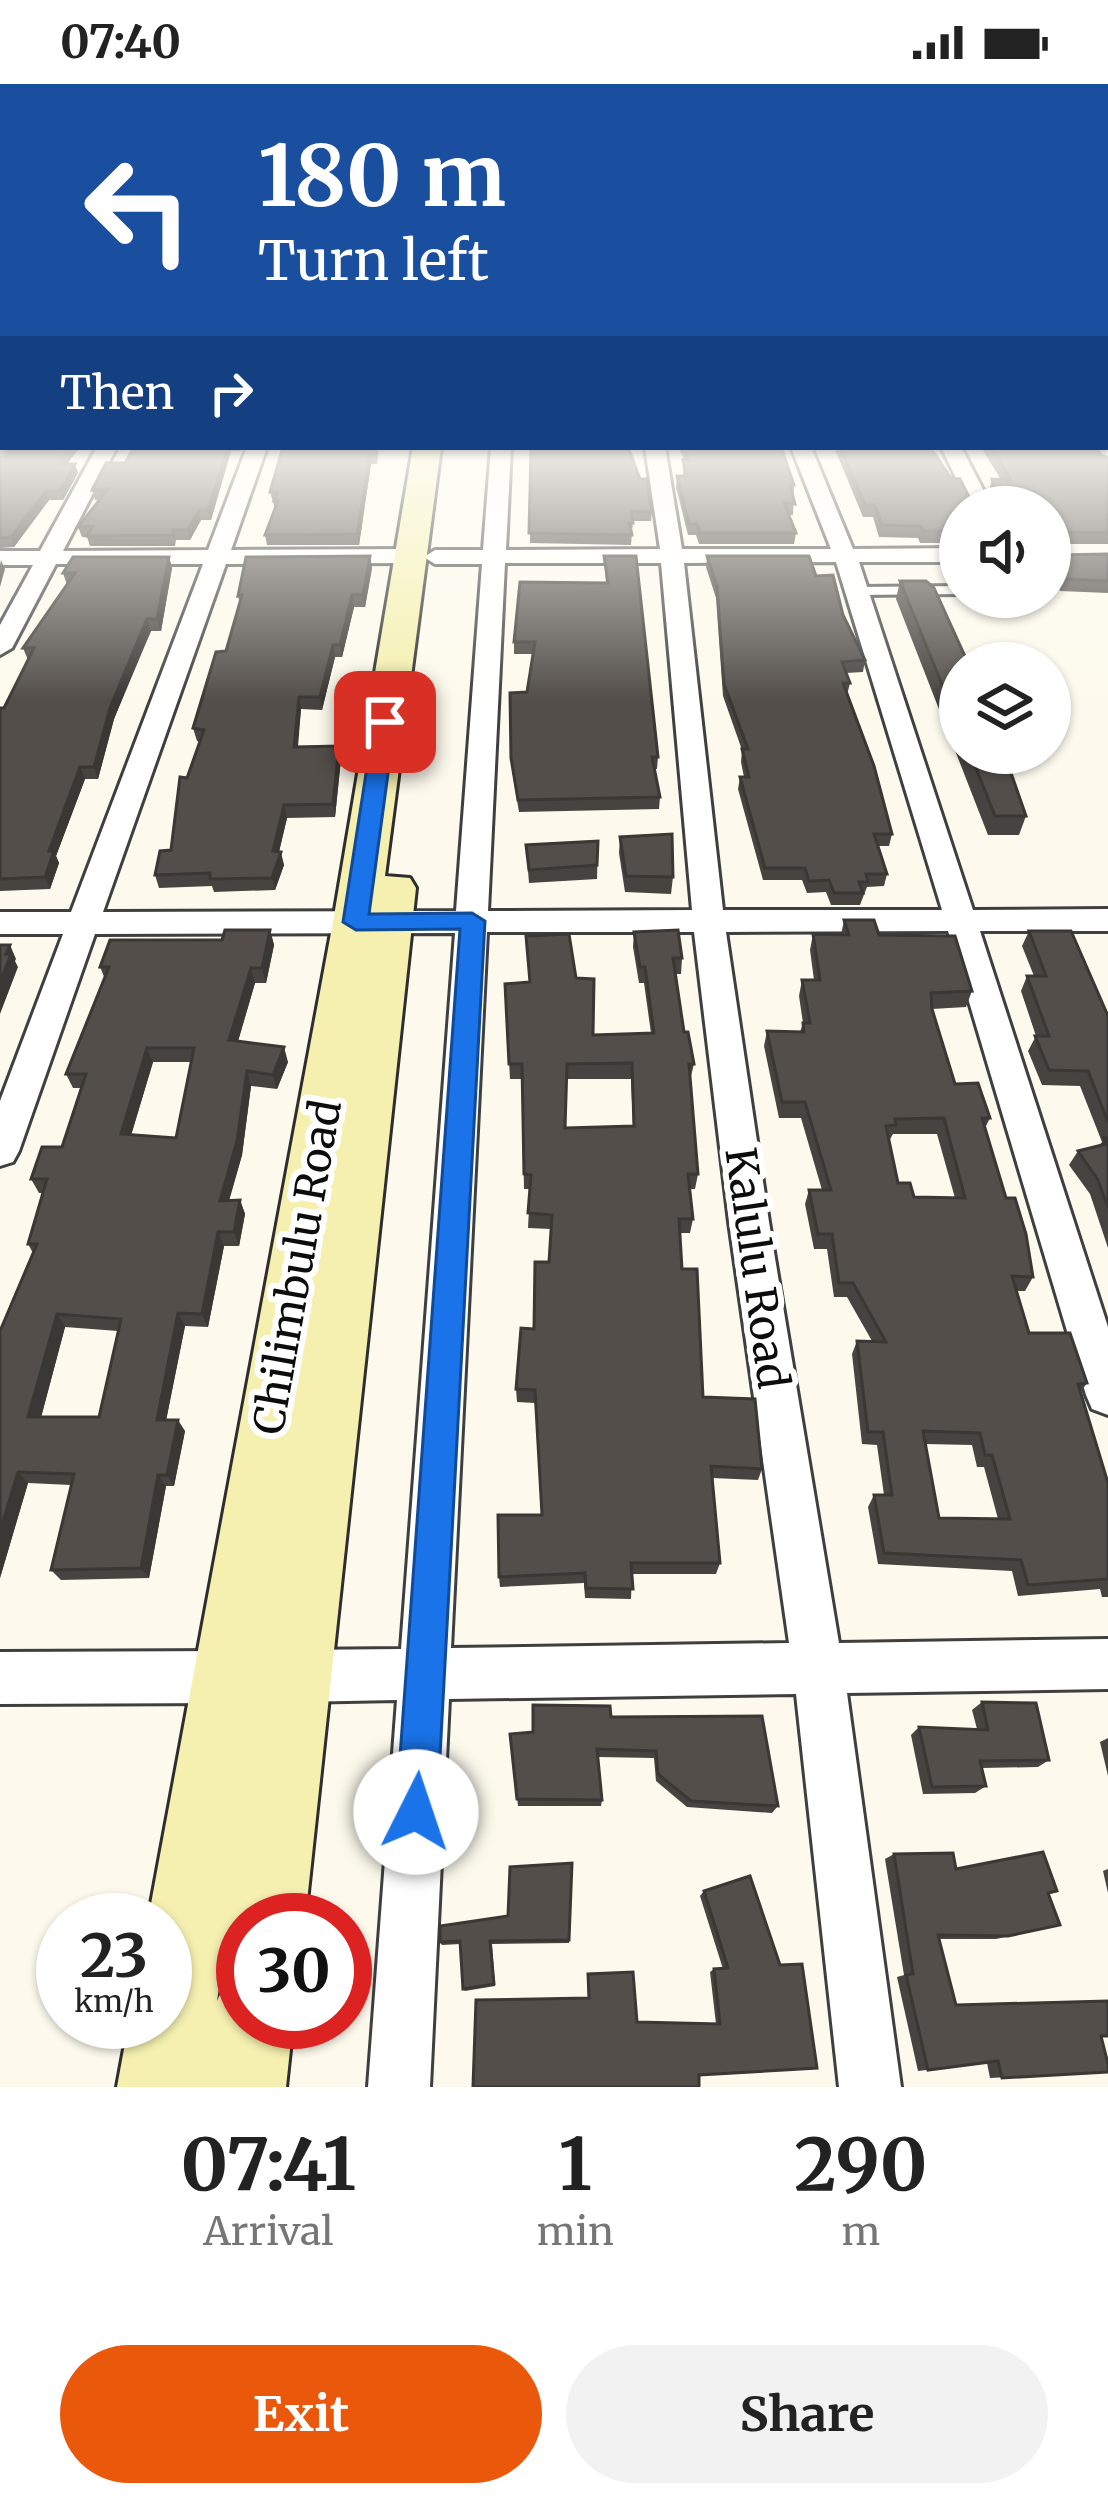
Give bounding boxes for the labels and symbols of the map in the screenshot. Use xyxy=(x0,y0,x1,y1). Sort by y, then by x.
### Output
pin xyxy=(334,671,436,773)
street label: Chilimbulu Road xyxy=(242,1096,352,1438)
street label: Kalulu Road xyxy=(714,1144,800,1392)
position arrow xyxy=(353,1749,479,1875)
speed limit sign: 30 xyxy=(216,1893,372,2049)

